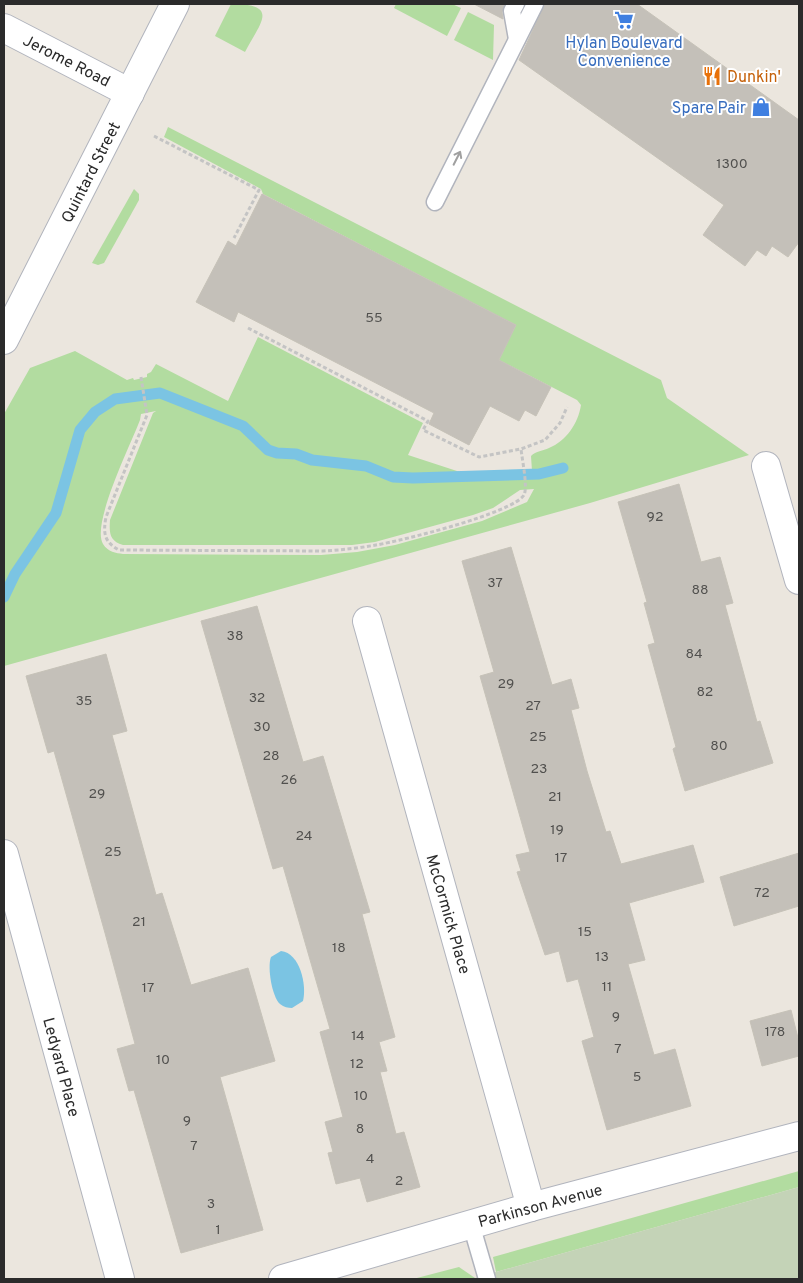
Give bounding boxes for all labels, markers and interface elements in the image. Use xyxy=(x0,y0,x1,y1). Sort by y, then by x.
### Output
supermarket icon: Hylan Boulevard Convenience xyxy=(613,9,635,31)
street label: Jerome Road xyxy=(19,31,113,92)
place label: Hylan Boulevard Convenience xyxy=(565,34,683,72)
restaurant icon: Dunkin' xyxy=(701,65,723,87)
place label: Dunkin' xyxy=(727,68,781,88)
shop icon: Spare Pair xyxy=(750,96,772,118)
place label: Spare Pair xyxy=(672,99,746,119)
street label: Quintard Street xyxy=(58,119,126,227)
one-way arrow xyxy=(453,151,462,166)
house number: 1300 xyxy=(716,156,748,173)
house number: 55 xyxy=(365,310,383,327)
house number: 92 xyxy=(647,509,663,526)
house number: 37 xyxy=(487,575,503,592)
house number: 88 xyxy=(691,582,709,599)
house number: 38 xyxy=(227,628,243,645)
house number: 84 xyxy=(685,646,703,663)
house number: 29 xyxy=(498,676,514,693)
house number: 82 xyxy=(697,684,713,701)
house number: 32 xyxy=(249,690,265,707)
house number: 35 xyxy=(75,693,93,710)
house number: 27 xyxy=(525,698,541,715)
house number: 30 xyxy=(253,719,271,736)
house number: 25 xyxy=(529,729,547,746)
house number: 80 xyxy=(710,738,728,755)
house number: 28 xyxy=(262,748,280,765)
house number: 23 xyxy=(531,761,548,778)
house number: 26 xyxy=(281,772,297,789)
house number: 29 xyxy=(89,786,105,803)
house number: 21 xyxy=(548,789,562,806)
house number: 19 xyxy=(550,822,564,839)
house number: 24 xyxy=(295,828,313,845)
house number: 25 xyxy=(104,844,122,861)
house number: 17 xyxy=(555,850,567,867)
street label: McCormick Place xyxy=(420,852,474,977)
house number: 72 xyxy=(754,885,770,902)
house number: 21 xyxy=(132,914,146,931)
house number: 15 xyxy=(578,924,592,941)
house number: 18 xyxy=(332,940,346,957)
house number: 13 xyxy=(595,949,609,966)
house number: 11 xyxy=(602,979,612,996)
house number: 17 xyxy=(142,980,154,997)
house number: 9 xyxy=(612,1009,620,1026)
street label: Ledyard Place xyxy=(37,1016,83,1119)
house number: 178 xyxy=(765,1024,785,1041)
house number: 14 xyxy=(351,1028,365,1045)
house number: 7 xyxy=(614,1041,622,1058)
house number: 10 xyxy=(156,1052,170,1069)
house number: 12 xyxy=(350,1056,364,1073)
house number: 5 xyxy=(633,1069,641,1086)
house number: 10 xyxy=(354,1088,368,1105)
house number: 9 xyxy=(183,1113,191,1130)
house number: 8 xyxy=(356,1121,364,1138)
house number: 7 xyxy=(190,1138,198,1155)
house number: 4 xyxy=(366,1151,374,1168)
house number: 2 xyxy=(395,1173,403,1190)
street label: Parkinson Avenue xyxy=(476,1181,605,1233)
house number: 3 xyxy=(207,1196,215,1213)
house number: 1 xyxy=(215,1222,221,1239)

